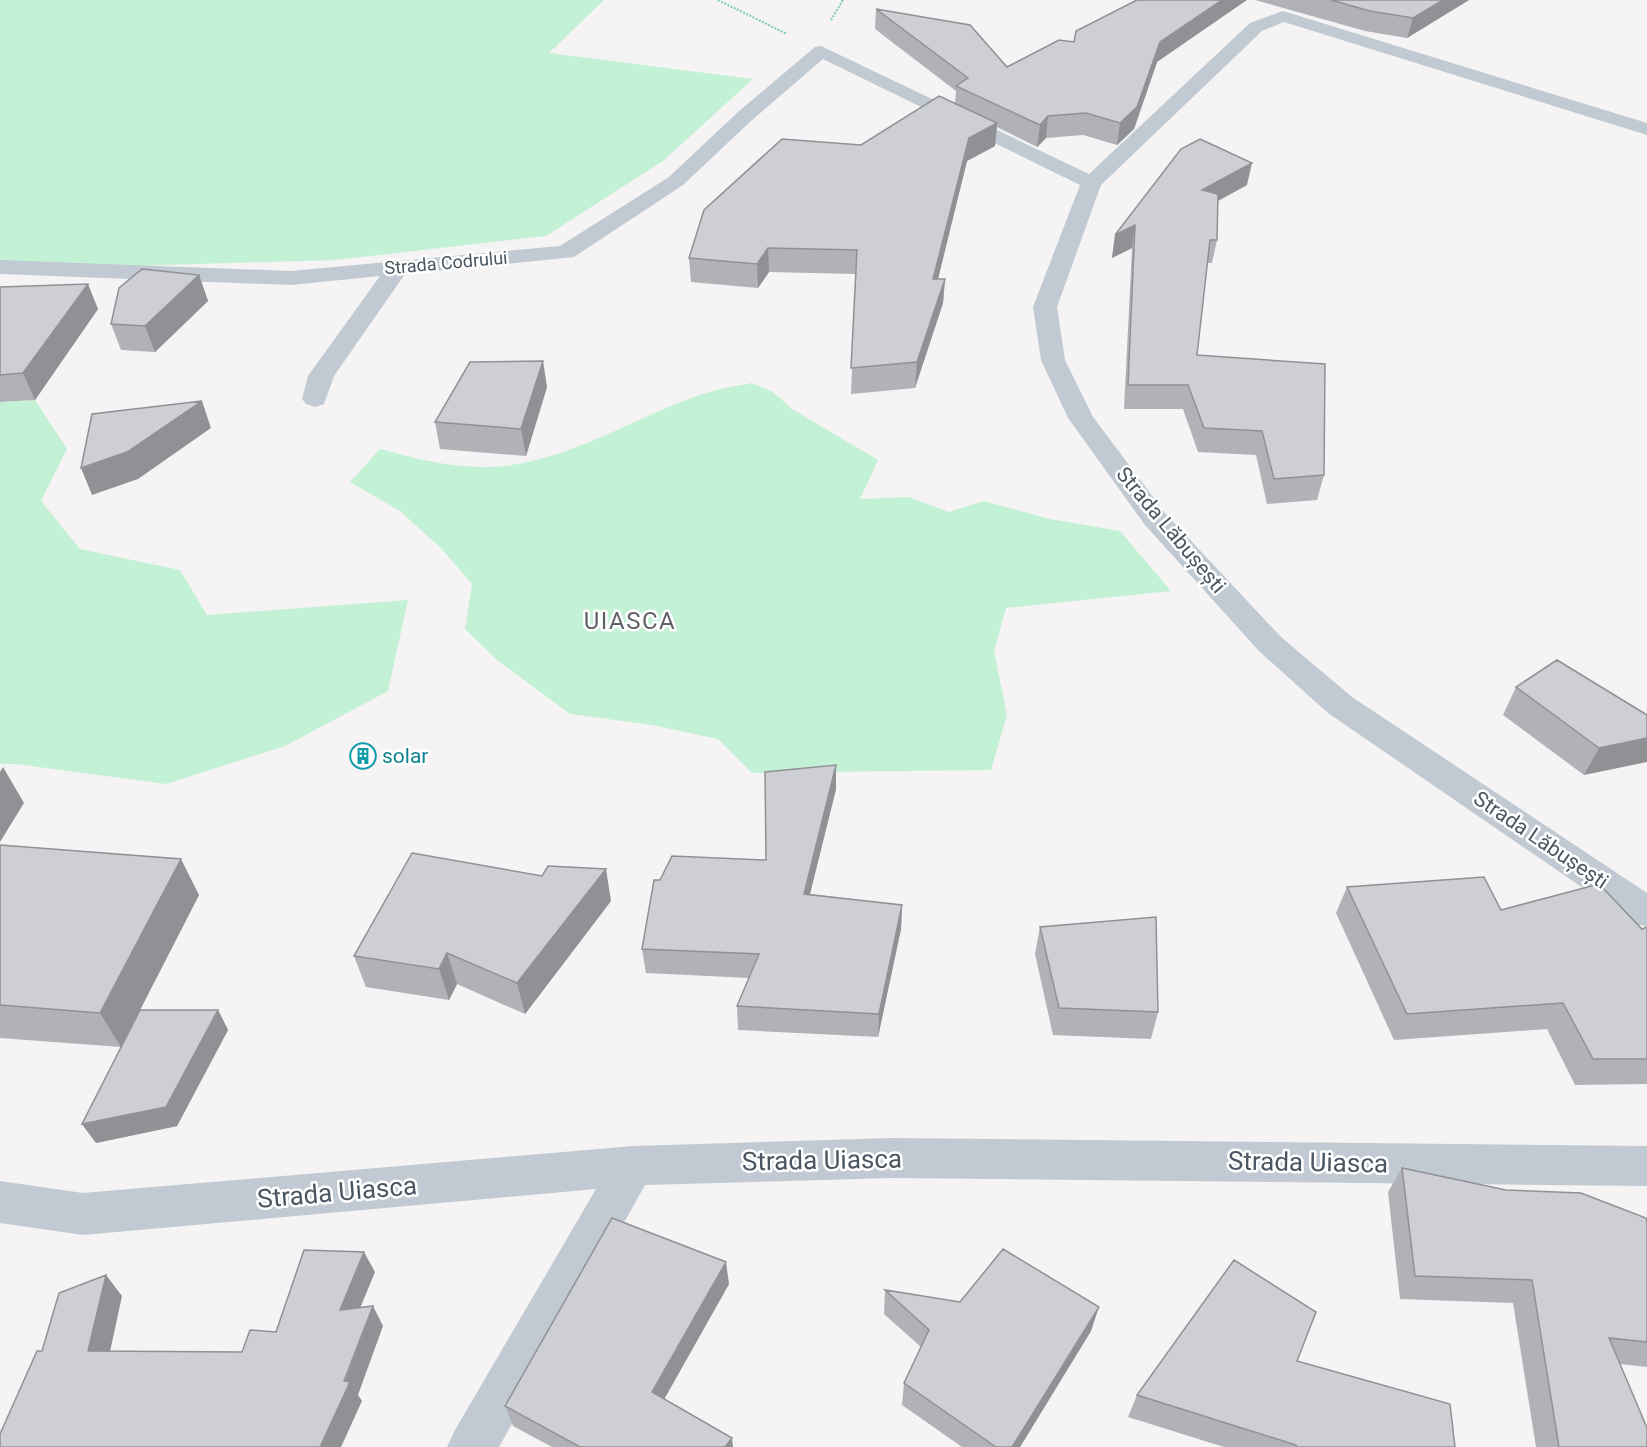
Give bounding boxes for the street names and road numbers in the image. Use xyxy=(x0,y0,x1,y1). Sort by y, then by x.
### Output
street label: Strada Codrului xyxy=(384,247,508,278)
street label: Strada Lăbușești xyxy=(1111,462,1231,598)
street label: Strada Lăbușești xyxy=(1469,786,1613,894)
street label: Strada Uiasca xyxy=(742,1144,902,1176)
street label: Strada Uiasca xyxy=(1228,1146,1388,1178)
street label: Strada Uiasca xyxy=(256,1170,418,1214)

